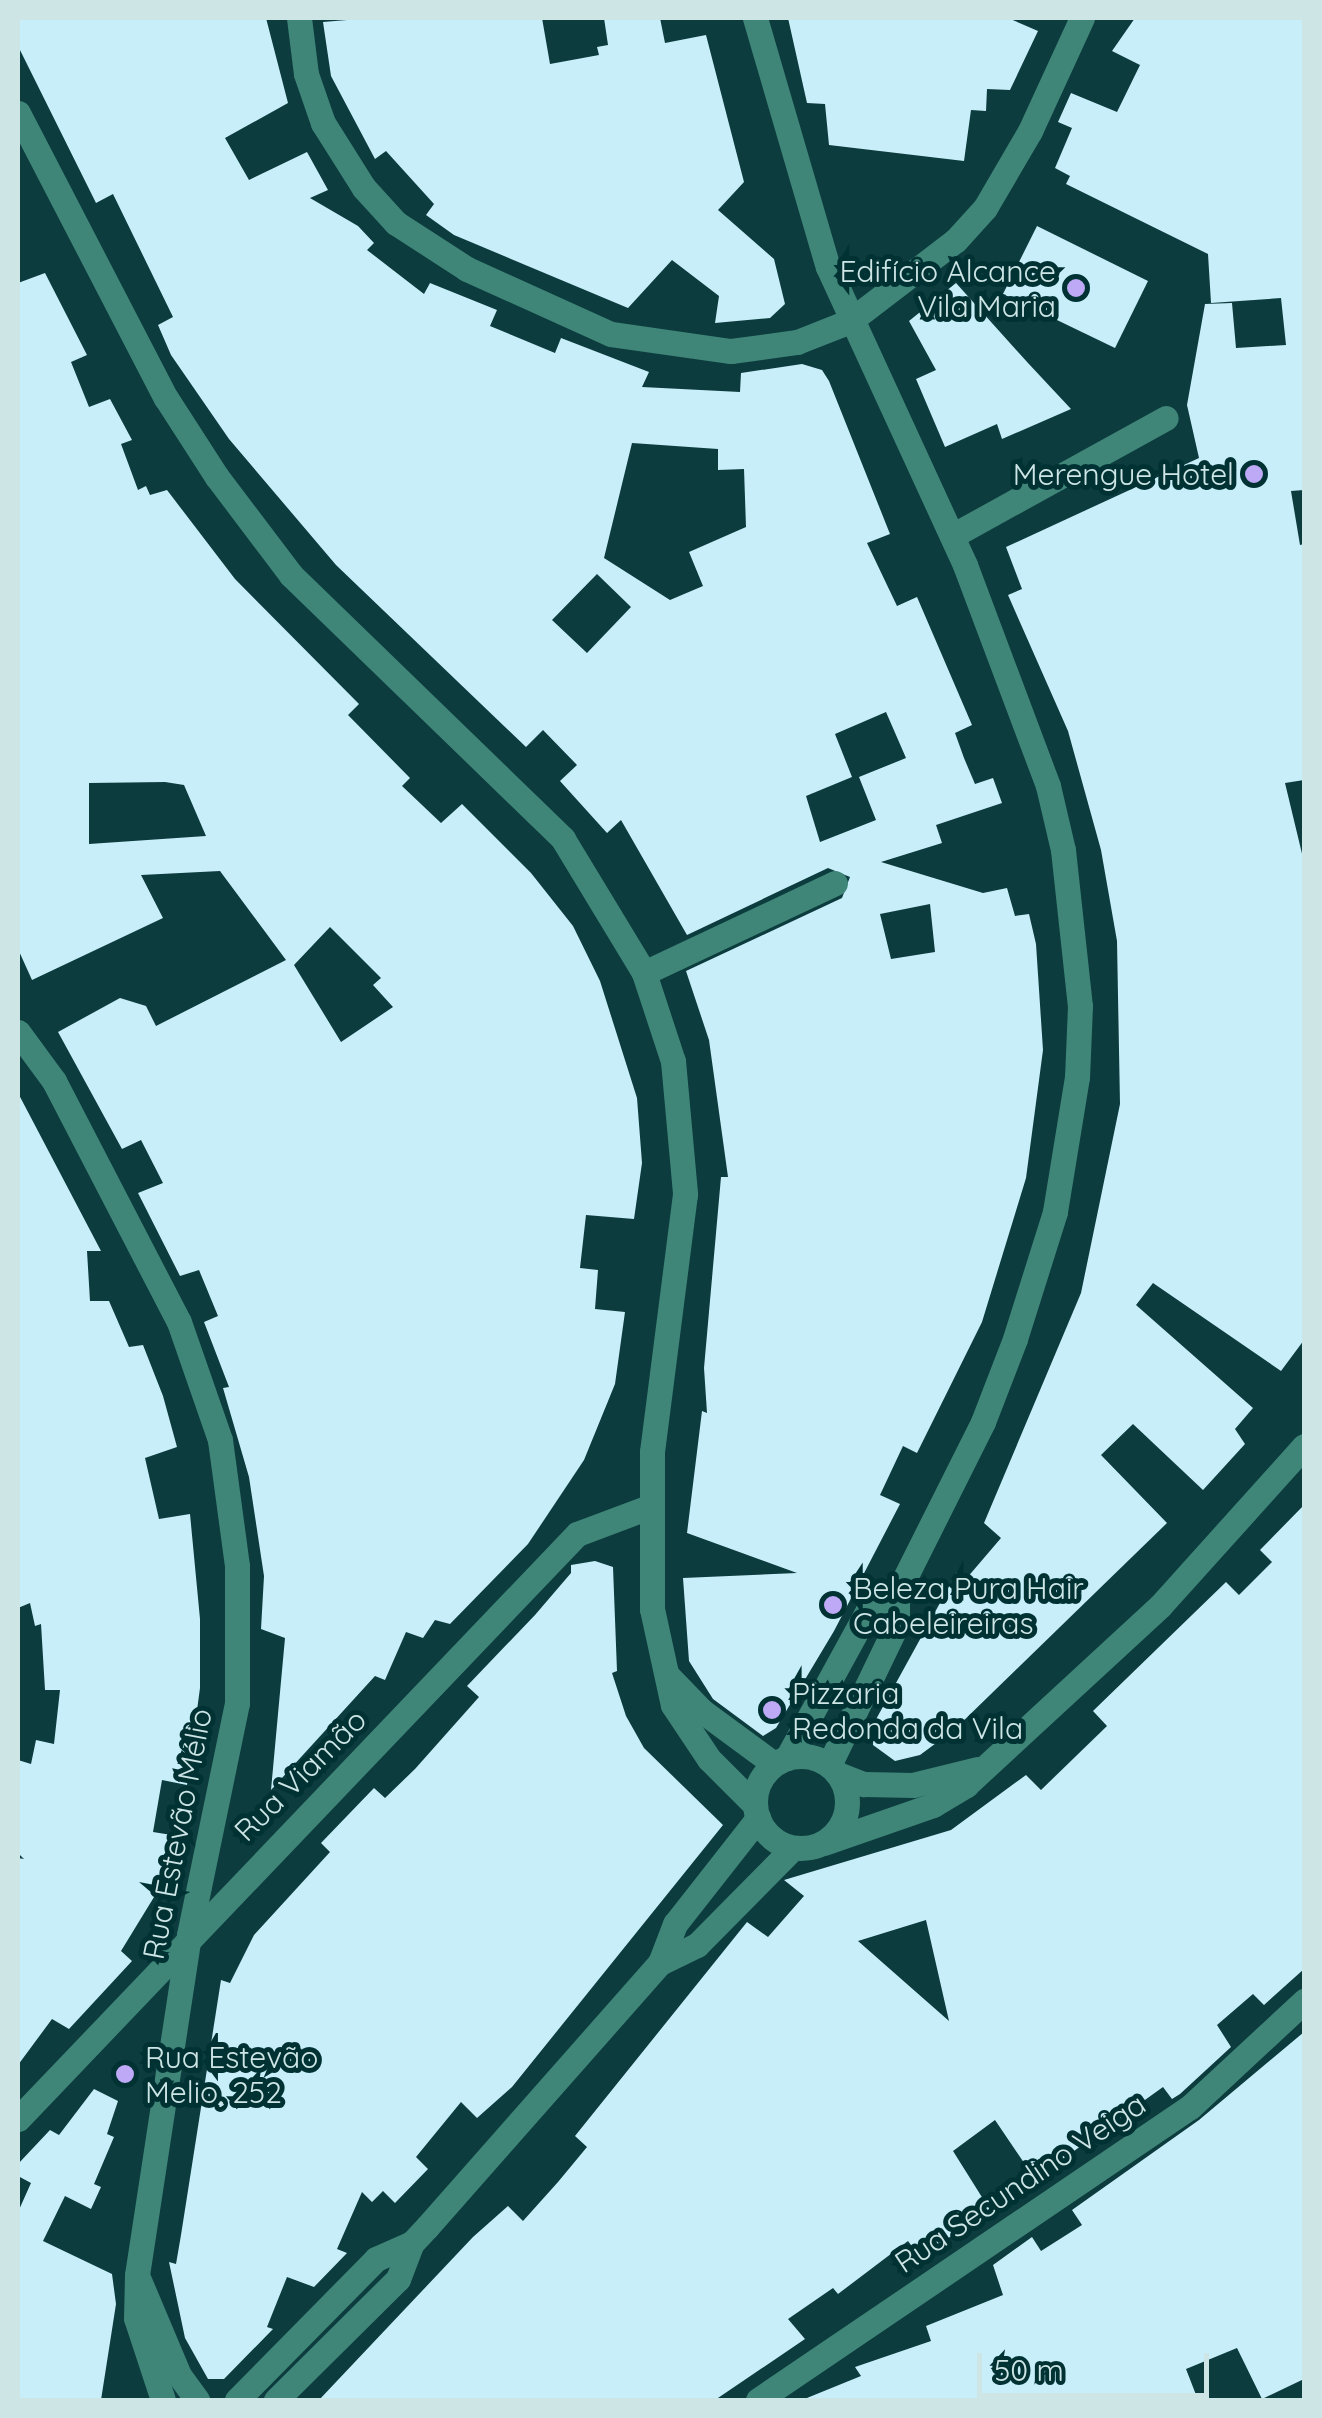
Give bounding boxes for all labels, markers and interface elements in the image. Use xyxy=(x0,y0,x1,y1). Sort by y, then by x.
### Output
place label: Edifício Alcance Vila Maria xyxy=(839,253,1056,324)
marker: Edifício Alcance Vila Maria xyxy=(1065,277,1087,299)
place label: Merengue Hotel xyxy=(1013,456,1234,492)
marker: Merengue Hotel xyxy=(1243,463,1265,485)
place label: Beleza Pura Hair Cabeleireiras xyxy=(853,1570,1084,1640)
marker: Beleza Pura Hair Cabeleireiras xyxy=(822,1594,844,1616)
place label: Pizzaria Redonda da Vila xyxy=(792,1675,1023,1746)
marker: Pizzaria Redonda da Vila xyxy=(761,1699,783,1721)
street label: Rua Viamão xyxy=(227,1702,373,1848)
street label: Rua Estevão Mélio xyxy=(135,1706,219,1962)
place label: Rua Estevão Melio, 252 xyxy=(145,2039,318,2110)
marker: Rua Estevão Melio, 252 xyxy=(114,2063,136,2085)
street label: Rua Secundino Veiga xyxy=(888,2086,1152,2280)
scale bar xyxy=(982,2333,1214,2395)
text: 50 m xyxy=(994,2351,1064,2389)

